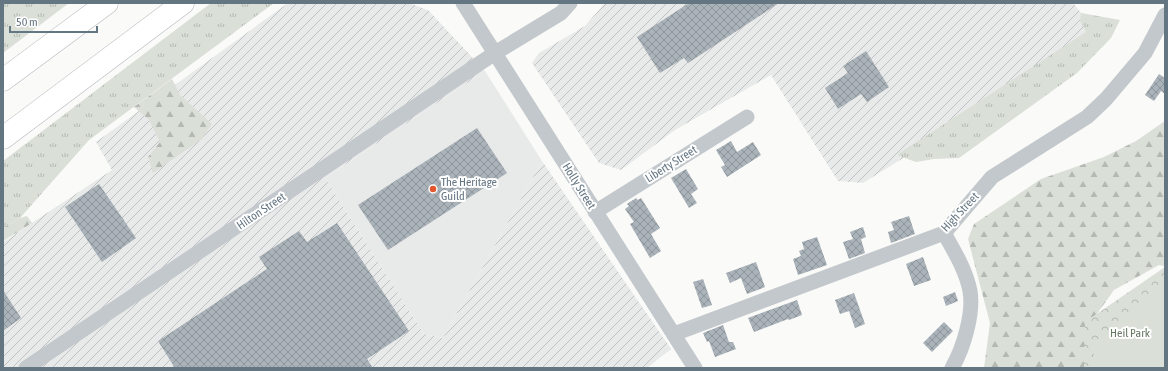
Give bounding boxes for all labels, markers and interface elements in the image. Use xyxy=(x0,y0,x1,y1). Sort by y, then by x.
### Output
scale bar xyxy=(10,8,97,34)
text: 50 m xyxy=(16,15,38,29)
street label: Liberty Street xyxy=(643,142,700,185)
street label: Holly Street xyxy=(559,160,599,212)
place label: The Heritage Guild xyxy=(441,175,497,203)
marker: The Heritage Guild xyxy=(428,184,438,194)
street label: Hilton Street xyxy=(234,189,288,232)
street label: High Street xyxy=(938,189,982,235)
park label: Heil Park xyxy=(1110,326,1151,340)

